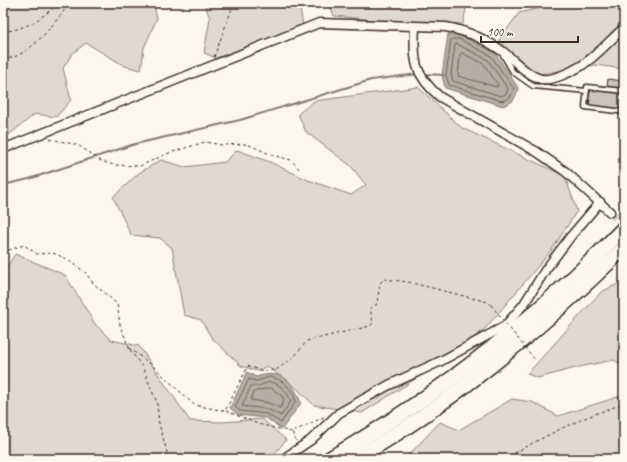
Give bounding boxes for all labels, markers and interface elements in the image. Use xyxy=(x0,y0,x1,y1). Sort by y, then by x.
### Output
scale bar xyxy=(481,18,578,44)
text: 100 m xyxy=(487,24,514,40)

